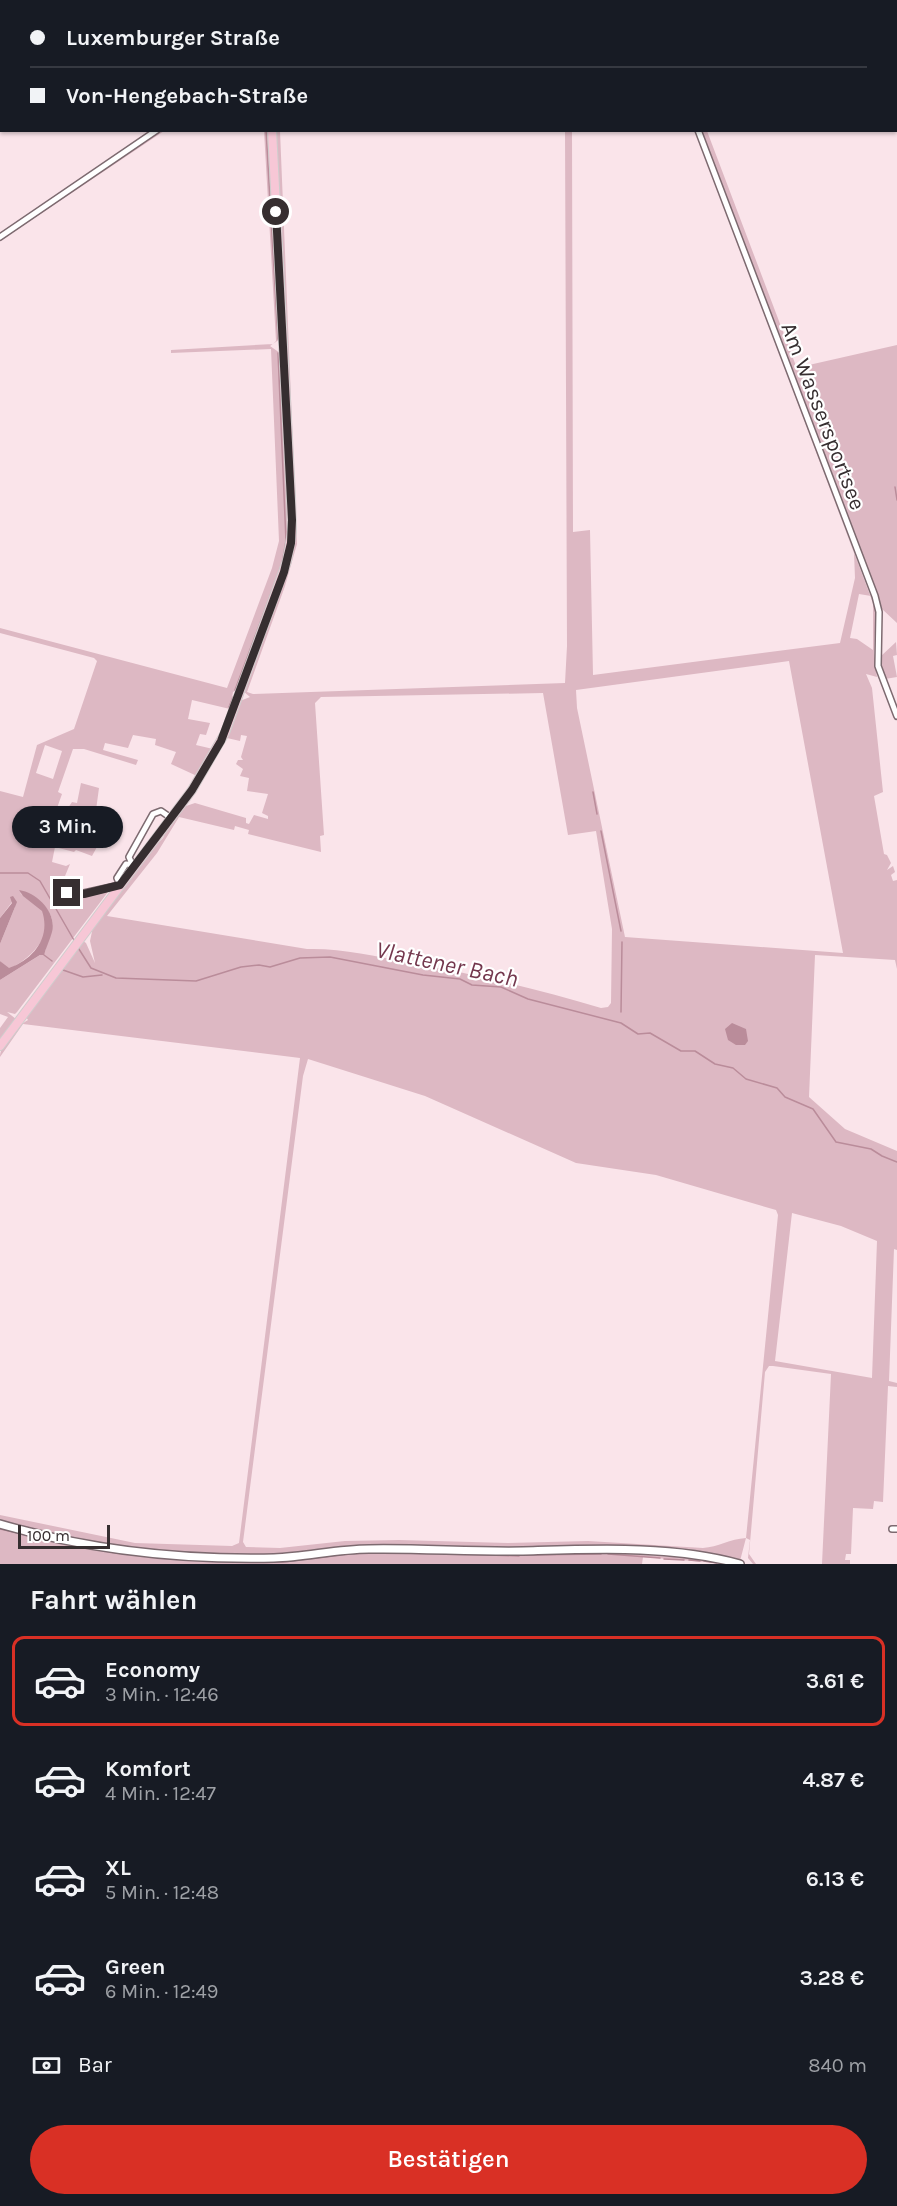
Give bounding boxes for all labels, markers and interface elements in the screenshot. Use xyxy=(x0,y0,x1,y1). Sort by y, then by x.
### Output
text: Luxemburger Straße xyxy=(66,25,280,51)
text: Von-Hengebach-Straße xyxy=(66,83,308,109)
route start xyxy=(262,198,289,225)
street label: Am Wassersportsee xyxy=(775,319,871,514)
callout: 3 Min. xyxy=(11,806,122,848)
text: 3 Min. xyxy=(39,815,96,838)
route end xyxy=(53,879,80,906)
water label: Vlattener Bach xyxy=(373,935,521,993)
scale bar xyxy=(18,1522,110,1550)
text: 100 m xyxy=(27,1526,70,1545)
text: Fahrt wählen xyxy=(30,1584,197,1616)
icon: car xyxy=(33,1654,87,1708)
text: Economy xyxy=(105,1657,200,1683)
text: 3.61 € xyxy=(806,1668,864,1694)
text: 3 Min. · 12:46 xyxy=(105,1683,219,1706)
icon: car xyxy=(33,1753,87,1807)
text: Komfort xyxy=(105,1756,191,1782)
text: 4.87 € xyxy=(803,1767,864,1793)
text: 4 Min. · 12:47 xyxy=(105,1782,216,1805)
icon: car xyxy=(33,1852,87,1906)
text: XL xyxy=(105,1855,131,1881)
text: 6.13 € xyxy=(806,1866,864,1892)
text: 5 Min. · 12:48 xyxy=(105,1881,219,1904)
icon: car xyxy=(33,1951,87,2005)
text: Green xyxy=(105,1954,166,1980)
text: 3.28 € xyxy=(800,1965,864,1991)
text: 6 Min. · 12:49 xyxy=(105,1980,218,2003)
icon: cash xyxy=(30,2049,63,2082)
text: Bar xyxy=(78,2052,112,2078)
text: 840 m xyxy=(808,2054,867,2077)
button: Bestätigen xyxy=(30,2125,867,2194)

